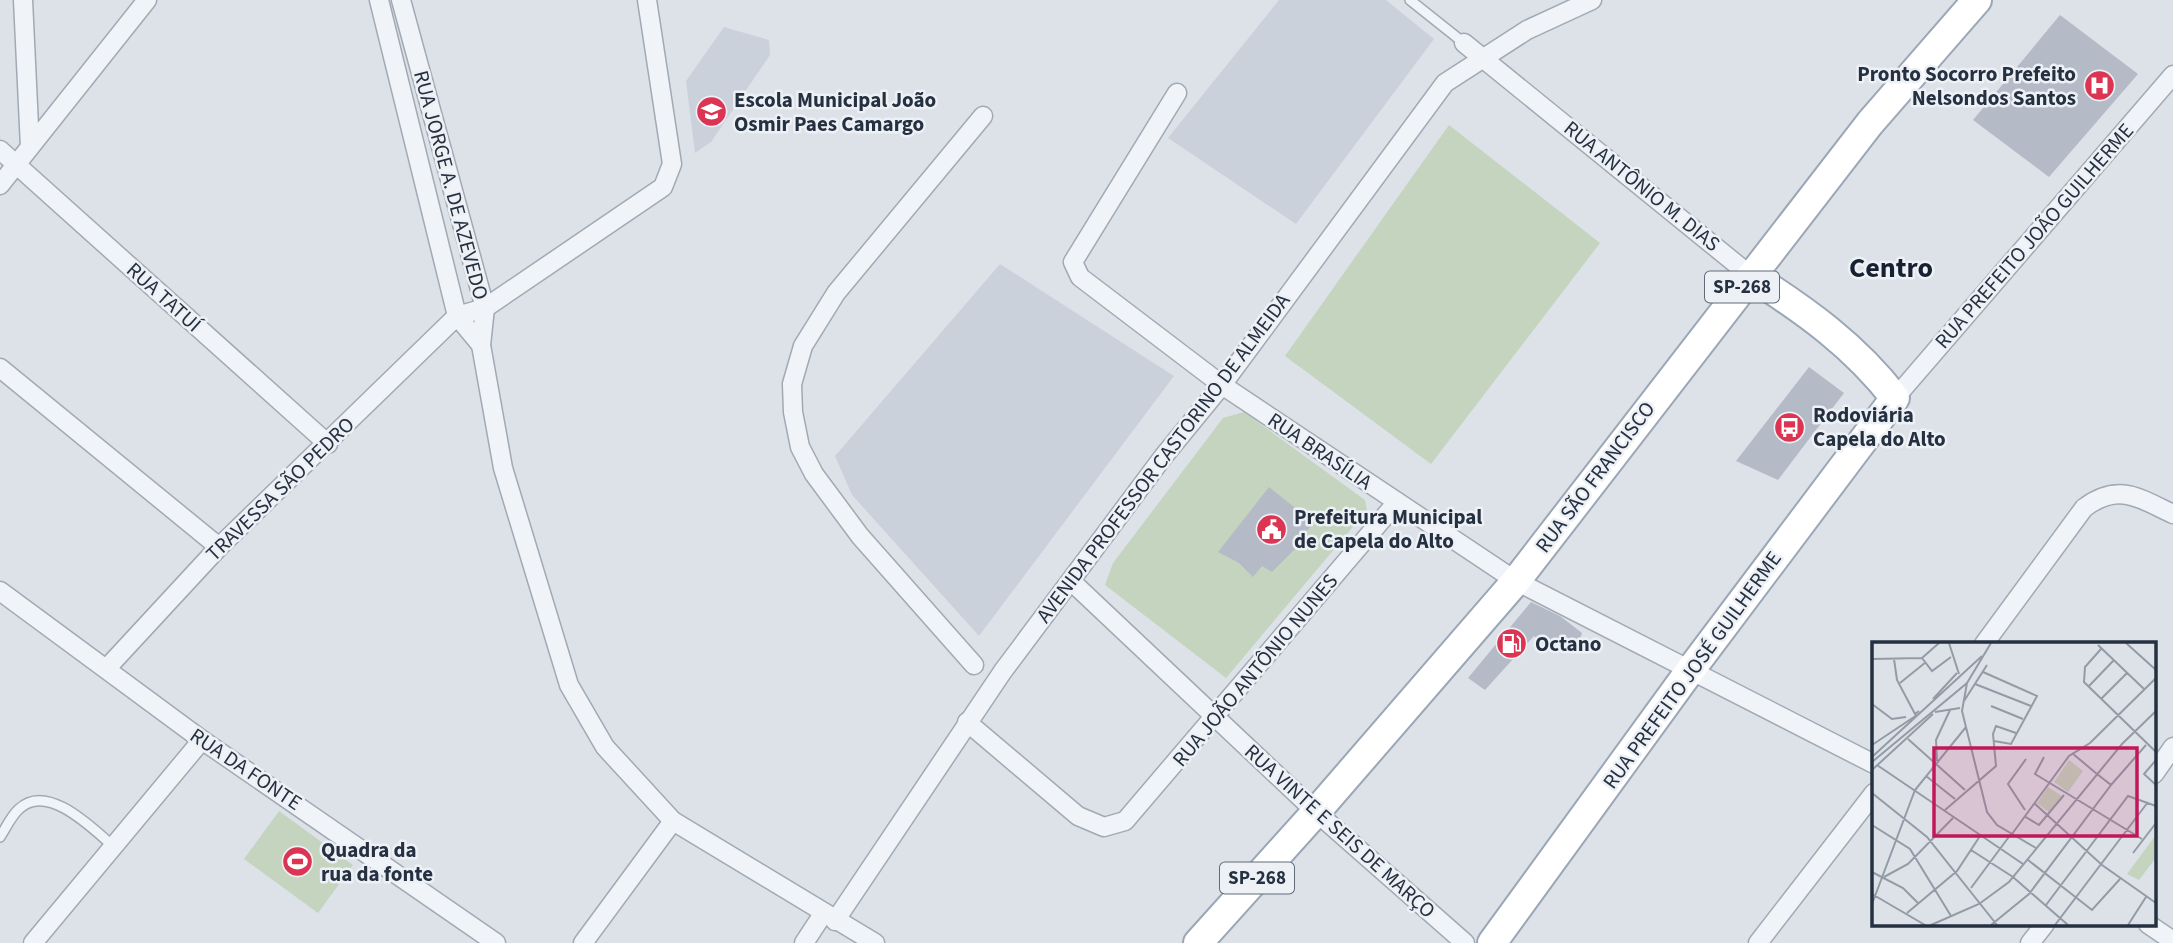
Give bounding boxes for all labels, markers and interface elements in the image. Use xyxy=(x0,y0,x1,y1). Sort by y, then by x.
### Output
place label: Pronto Socorro Prefeito Nelsondos Santos xyxy=(1857,59,2076,113)
street label: RUA JORGE A. DE AZEVEDO xyxy=(406,67,496,303)
hospital icon: Pronto Socorro Prefeito Nelsondos Santos xyxy=(2082,69,2116,103)
place label: Escola Municipal João Osmir Paes Camargo xyxy=(734,85,936,139)
school or university icon: Escola Municipal João Osmir Paes Camargo xyxy=(694,95,728,129)
street label: RUA ANTÔNIO M. DIAS xyxy=(1557,113,1727,259)
street label: RUA PREFEITO JOÃO GUILHERME xyxy=(1928,117,2140,355)
district label: Centro xyxy=(1849,248,1933,288)
street label: RUA TATUÍ xyxy=(120,255,209,340)
road number: SP-268 xyxy=(1705,272,1779,302)
street label: AVENIDA PROFESSOR CASTORINO DE ALMEIDA xyxy=(1029,286,1297,629)
street label: RUA SÃO FRANCISCO xyxy=(1528,395,1662,559)
place label: Rodoviária Capela do Alto xyxy=(1813,400,1946,454)
street label: RUA BRASÍLIA xyxy=(1262,405,1379,497)
street label: TRAVESSA SÃO PEDRO xyxy=(199,410,361,568)
bus stop icon: Rodoviária Capela do Alto xyxy=(1773,410,1807,444)
place label: Prefeitura Municipal de Capela do Alto xyxy=(1294,502,1482,556)
public building icon: Prefeitura Municipal de Capela do Alto xyxy=(1254,512,1288,546)
street label: RUA PREFEITO JOSÉ GUILHERME xyxy=(1595,545,1789,795)
street label: RUA JOÃO ANTÔNIO NUNES xyxy=(1165,567,1345,773)
fuel station icon: Octano xyxy=(1495,627,1529,661)
place label: Octano xyxy=(1535,629,1601,659)
inset map xyxy=(1872,642,2156,926)
street label: RUA DA FONTE xyxy=(184,720,308,818)
street label: RUA VINTE E SEIS DE MARÇO xyxy=(1238,737,1442,925)
place label: Quadra da rua da fonte xyxy=(321,835,433,889)
sports icon: Quadra da rua da fonte xyxy=(281,845,315,879)
road number: SP-268 xyxy=(1220,862,1294,894)

